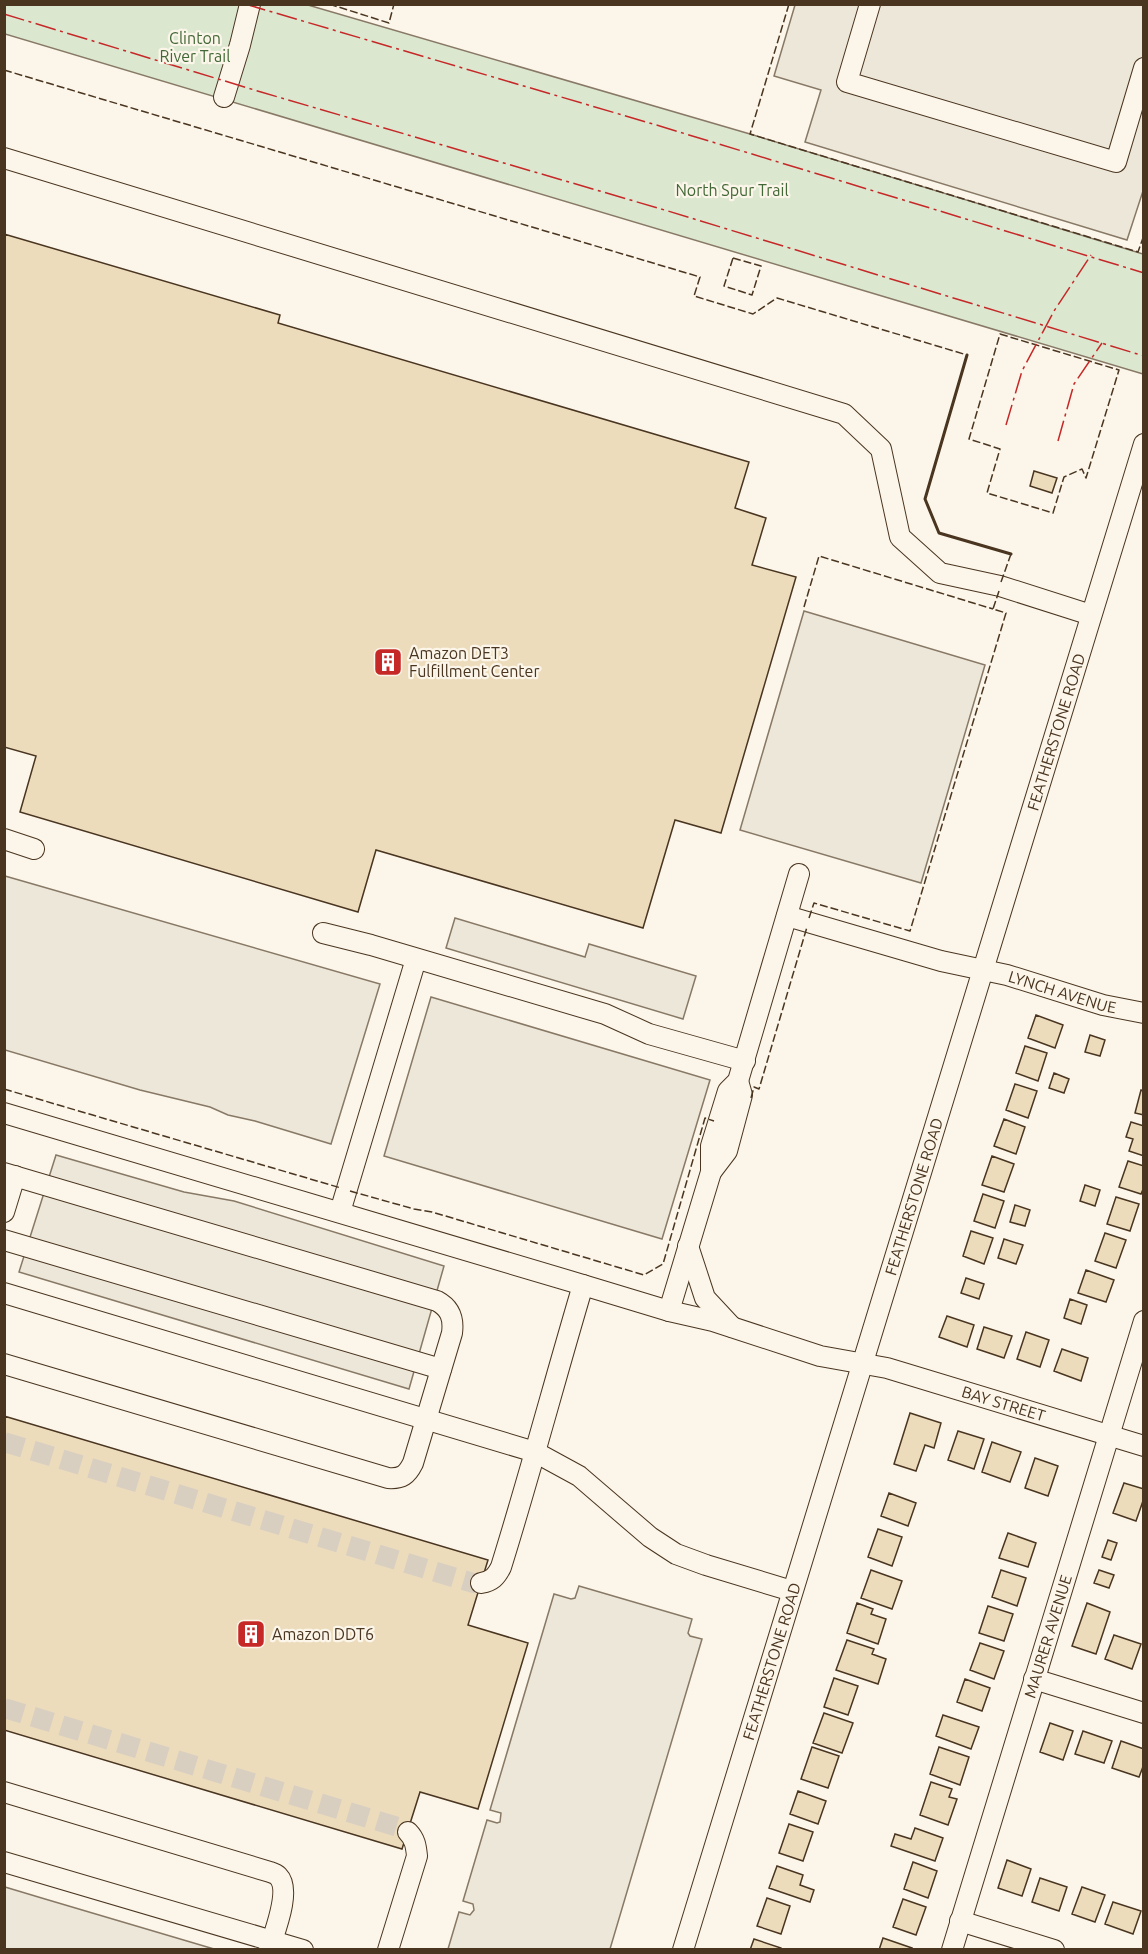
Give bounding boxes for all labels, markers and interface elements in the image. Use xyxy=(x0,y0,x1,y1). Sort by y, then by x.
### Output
park label: Clinton River Trail xyxy=(160,29,230,65)
park label: North Spur Trail xyxy=(675,181,789,199)
place label: Amazon DET3 Fulfillment Center xyxy=(409,644,540,680)
building icon: Amazon DET3 Fulfillment Center xyxy=(372,646,404,678)
street label: FEATHERSTONE ROAD xyxy=(1023,651,1088,813)
street label: LYNCH AVENUE xyxy=(1006,967,1118,1016)
street label: FEATHERSTONE ROAD xyxy=(881,1116,946,1277)
street label: BAY STREET xyxy=(960,1382,1048,1425)
street label: MAURER AVENUE xyxy=(1020,1572,1075,1700)
street label: FEATHERSTONE ROAD xyxy=(739,1580,804,1742)
building icon: Amazon DDT6 xyxy=(235,1618,267,1650)
place label: Amazon DDT6 xyxy=(272,1625,374,1643)

